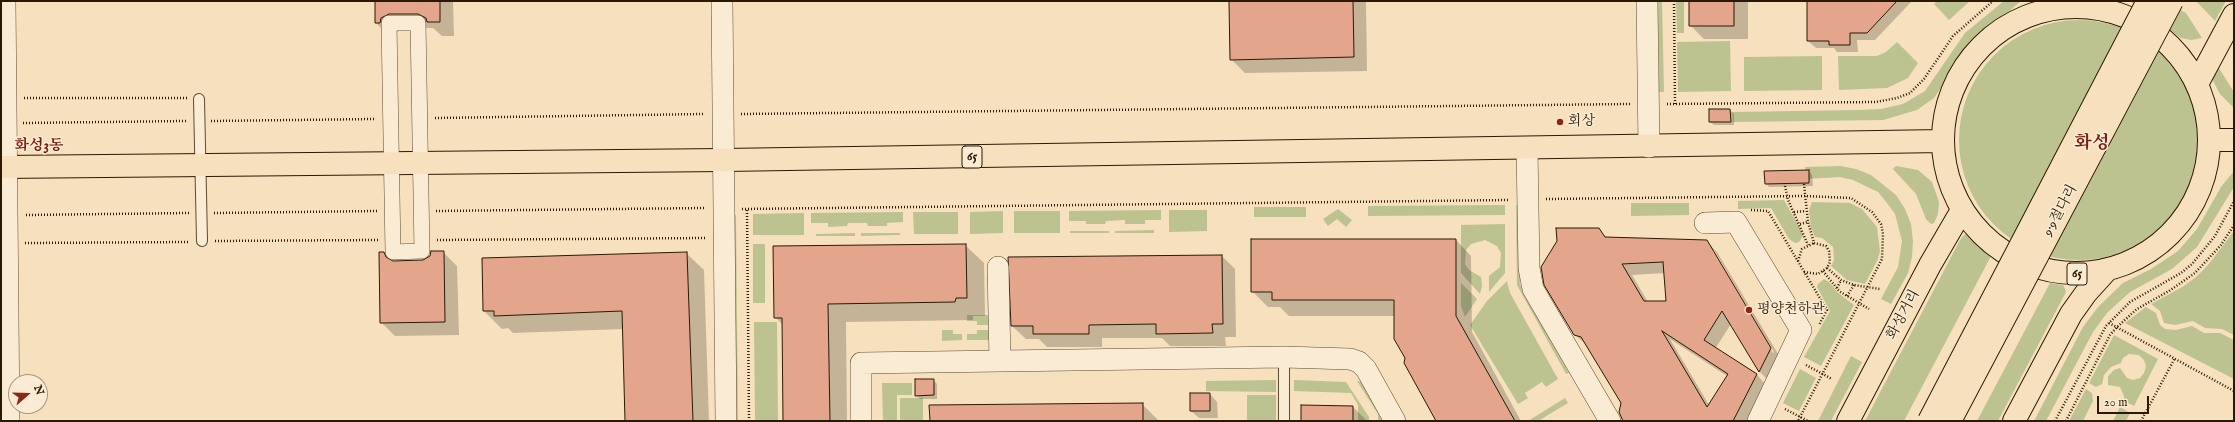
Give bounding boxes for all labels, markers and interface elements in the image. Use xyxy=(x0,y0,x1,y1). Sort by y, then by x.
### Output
place label: 회상 xyxy=(1568,114,1595,130)
marker: 회상 xyxy=(1555,117,1565,127)
district label: 화성 xyxy=(2075,133,2109,155)
district label: 화성3동 xyxy=(14,138,64,156)
road number: 65 xyxy=(962,146,982,168)
street label: 9·9절다리 xyxy=(2040,182,2082,240)
road number: 65 xyxy=(2067,263,2087,285)
street label: 화성거리 xyxy=(1884,287,1924,343)
place label: 평양천하관 xyxy=(1757,302,1825,318)
marker: 평양천하관 xyxy=(1744,305,1754,315)
north arrow xyxy=(8,374,48,414)
text: N xyxy=(30,383,47,397)
scale bar xyxy=(2099,388,2151,414)
text: 20 m xyxy=(2104,395,2127,410)

